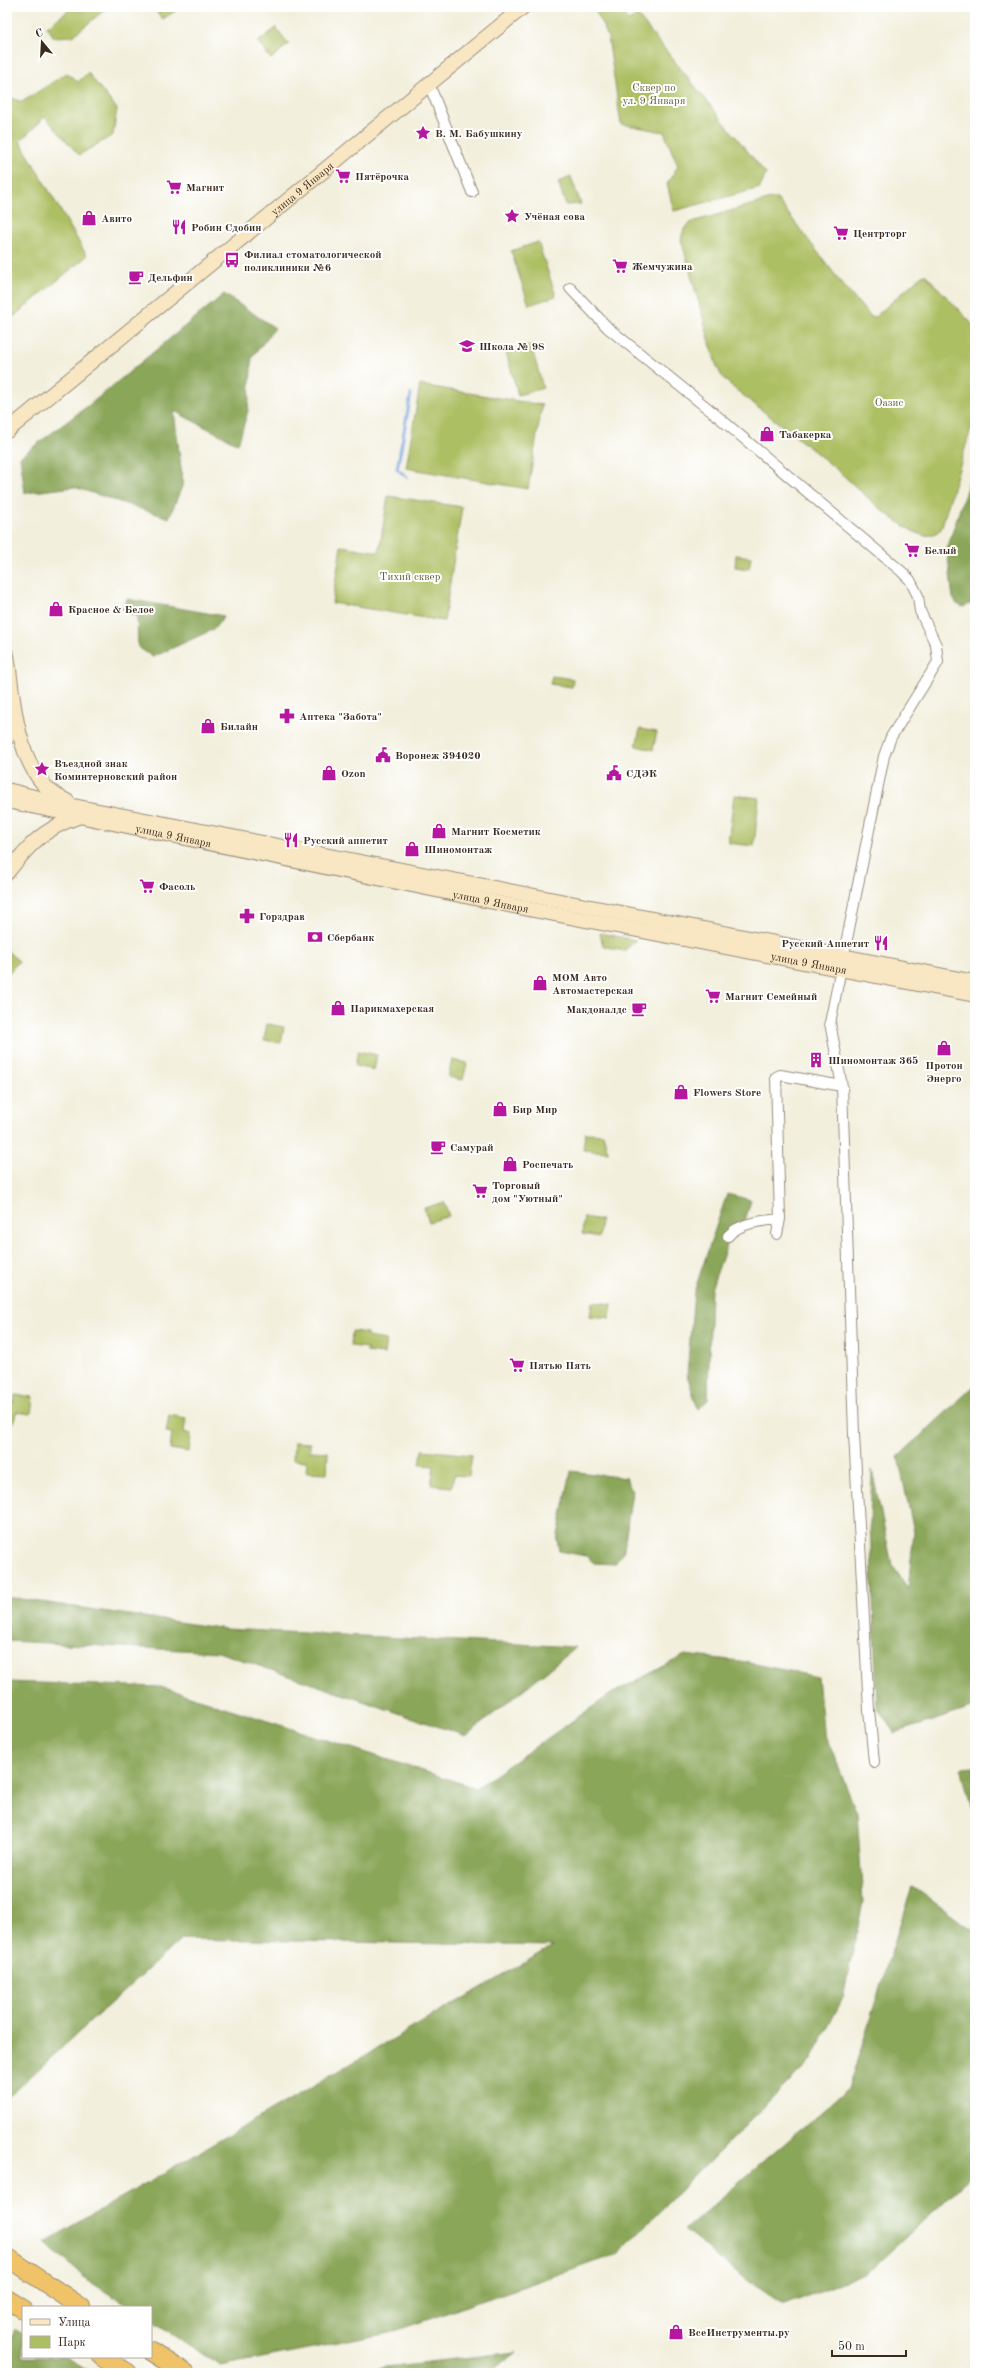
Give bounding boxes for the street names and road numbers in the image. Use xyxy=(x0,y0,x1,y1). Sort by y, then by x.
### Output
street label: улица 9 Января xyxy=(270,161,337,218)
street label: улица 9 Января xyxy=(134,824,212,850)
street label: улица 9 Января xyxy=(451,890,530,916)
street label: улица 9 Января xyxy=(770,952,848,977)

